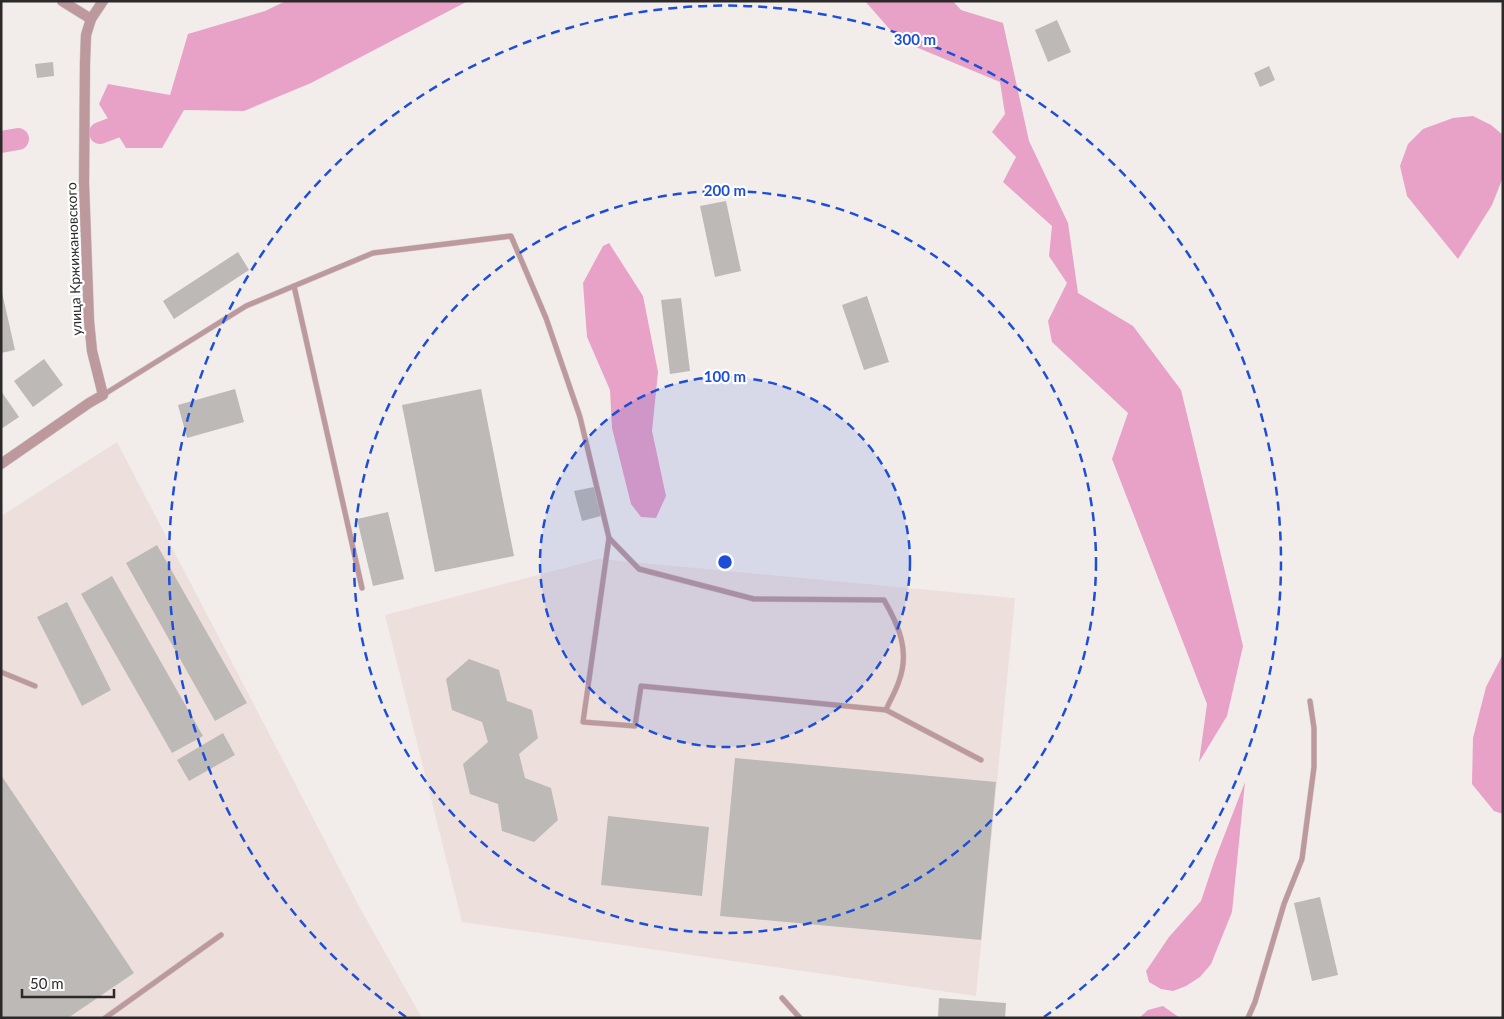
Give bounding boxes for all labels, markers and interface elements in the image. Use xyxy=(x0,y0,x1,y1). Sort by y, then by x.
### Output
text: 300 m xyxy=(894,30,936,48)
text: 200 m xyxy=(704,181,746,199)
street label: улица Кржижановского xyxy=(62,182,85,336)
text: 100 m xyxy=(704,367,746,385)
centre of rings xyxy=(716,553,734,571)
scale bar xyxy=(22,966,115,998)
text: 50 m xyxy=(30,974,64,992)

